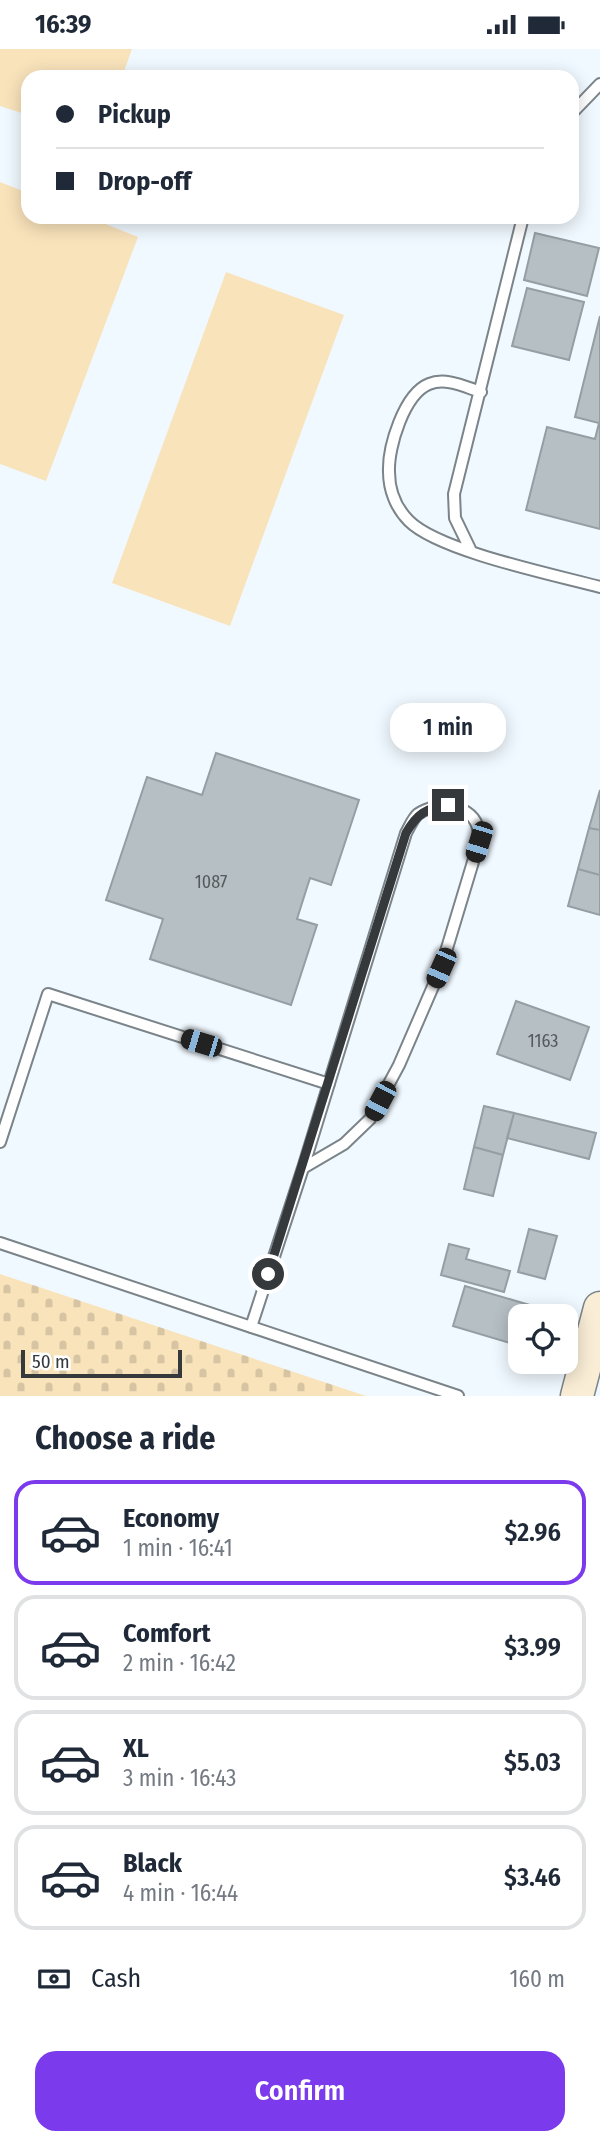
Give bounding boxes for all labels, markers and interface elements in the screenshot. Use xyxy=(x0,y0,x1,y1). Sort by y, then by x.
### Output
text: 16:39 xyxy=(35,9,91,40)
text: Pickup xyxy=(98,99,171,130)
text: Drop-off xyxy=(98,166,191,197)
callout: 1 min xyxy=(390,703,506,753)
text: 1 min xyxy=(423,713,473,741)
route end xyxy=(432,789,464,821)
car xyxy=(463,819,496,865)
house number: 1087 xyxy=(195,871,227,893)
car xyxy=(423,945,460,991)
car xyxy=(178,1027,225,1059)
house number: 1163 xyxy=(528,1030,558,1052)
car xyxy=(361,1078,400,1124)
route start xyxy=(252,1258,284,1290)
map controls xyxy=(508,1304,578,1374)
button: locate xyxy=(508,1304,578,1374)
scale bar xyxy=(21,1347,182,1379)
text: 50 m xyxy=(32,1350,70,1373)
text: Choose a ride xyxy=(35,1419,216,1457)
icon: car xyxy=(39,1501,102,1564)
text: Economy xyxy=(123,1503,219,1534)
text: $2.96 xyxy=(505,1517,561,1548)
text: 1 min · 16:41 xyxy=(123,1534,233,1562)
icon: car xyxy=(39,1616,102,1679)
text: Comfort xyxy=(123,1618,211,1649)
text: $3.99 xyxy=(504,1632,561,1663)
text: 2 min · 16:42 xyxy=(123,1649,236,1677)
icon: car xyxy=(39,1731,102,1794)
text: XL xyxy=(123,1733,149,1764)
text: $5.03 xyxy=(504,1747,561,1778)
text: 3 min · 16:43 xyxy=(123,1764,236,1792)
icon: car xyxy=(39,1846,102,1909)
text: Black xyxy=(123,1848,182,1879)
text: $3.46 xyxy=(504,1862,561,1893)
text: 4 min · 16:44 xyxy=(123,1879,238,1907)
icon: cash xyxy=(35,1960,73,1998)
text: Cash xyxy=(91,1963,141,1994)
text: 160 m xyxy=(510,1965,565,1993)
button: Confirm xyxy=(35,2051,565,2131)

